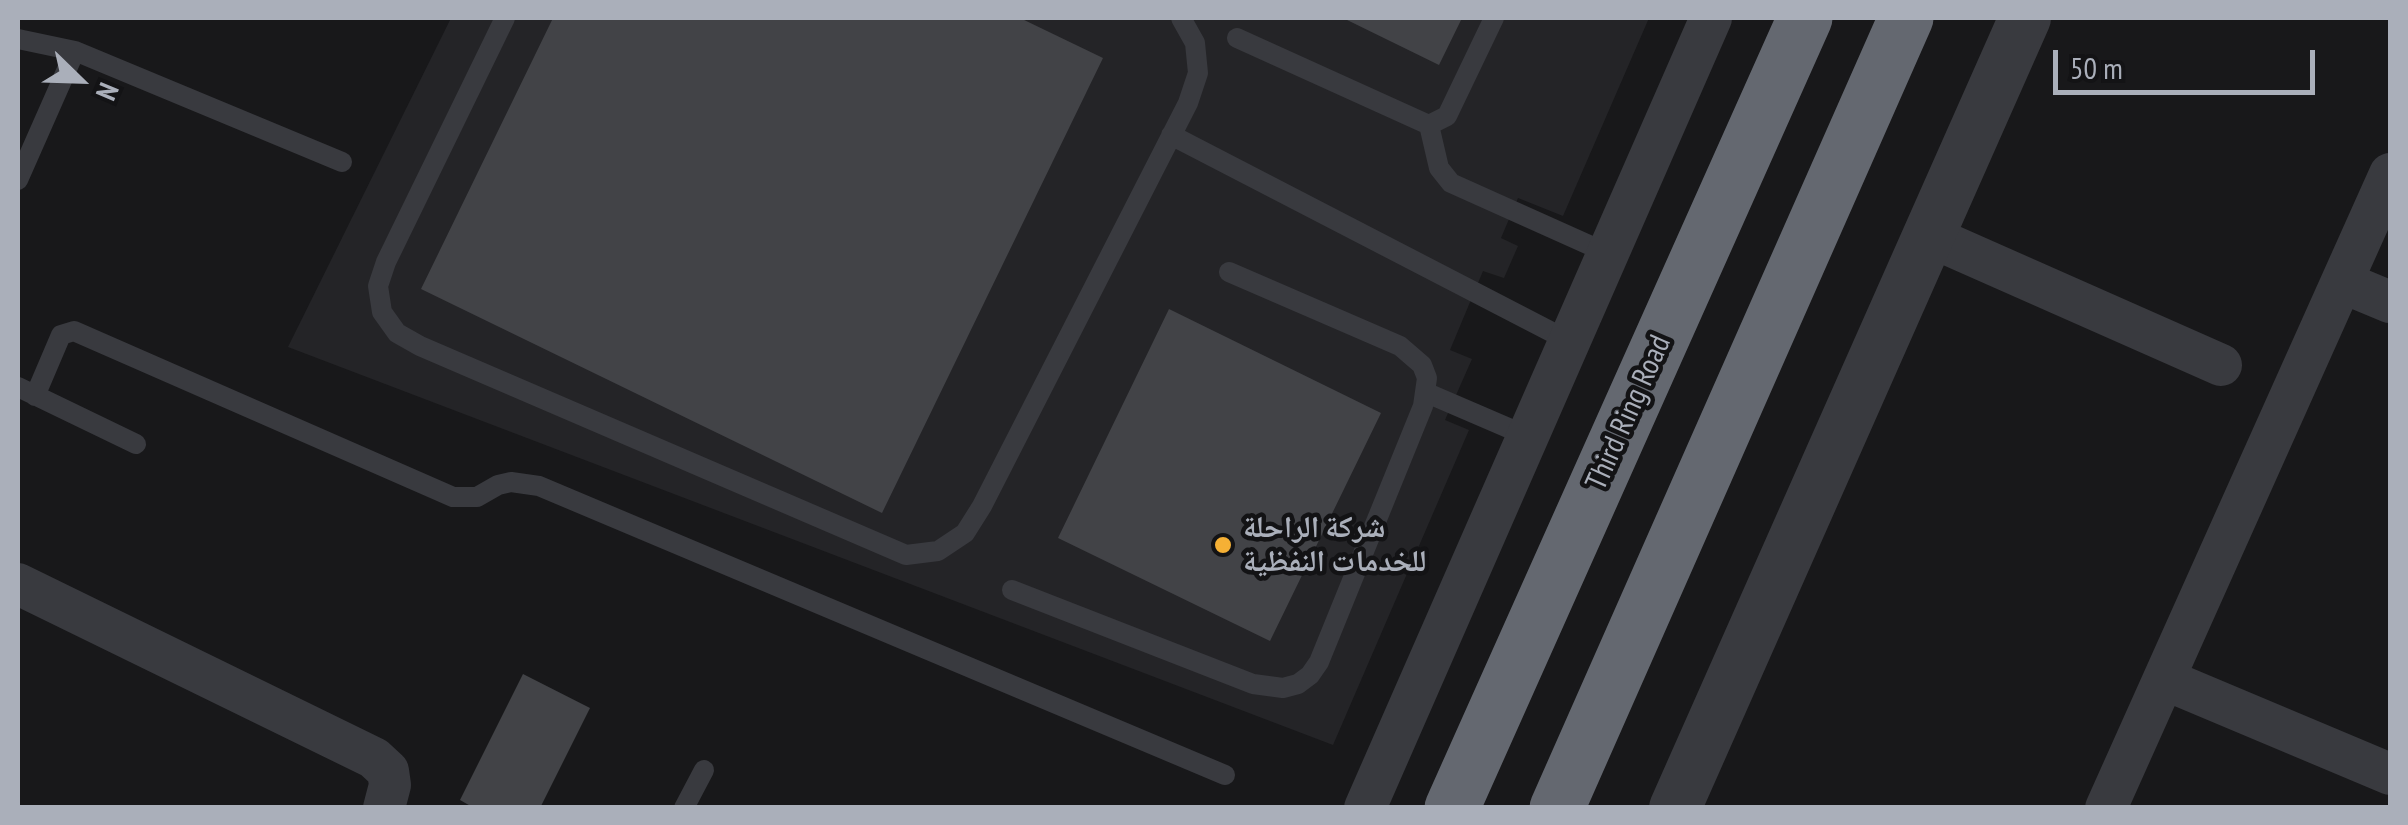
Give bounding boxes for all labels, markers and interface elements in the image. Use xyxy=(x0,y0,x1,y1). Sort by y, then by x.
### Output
north arrow xyxy=(30,30,130,130)
scale bar xyxy=(2058,30,2320,92)
text: 50 m xyxy=(2070,48,2123,87)
text: N xyxy=(88,78,128,106)
street label: Third Ring Road xyxy=(1579,330,1679,496)
place label: شركة الراحلة للخدمات النفظية xyxy=(1243,510,1426,580)
marker: شركة الراحلة للخدمات النفظية xyxy=(1212,534,1234,556)

